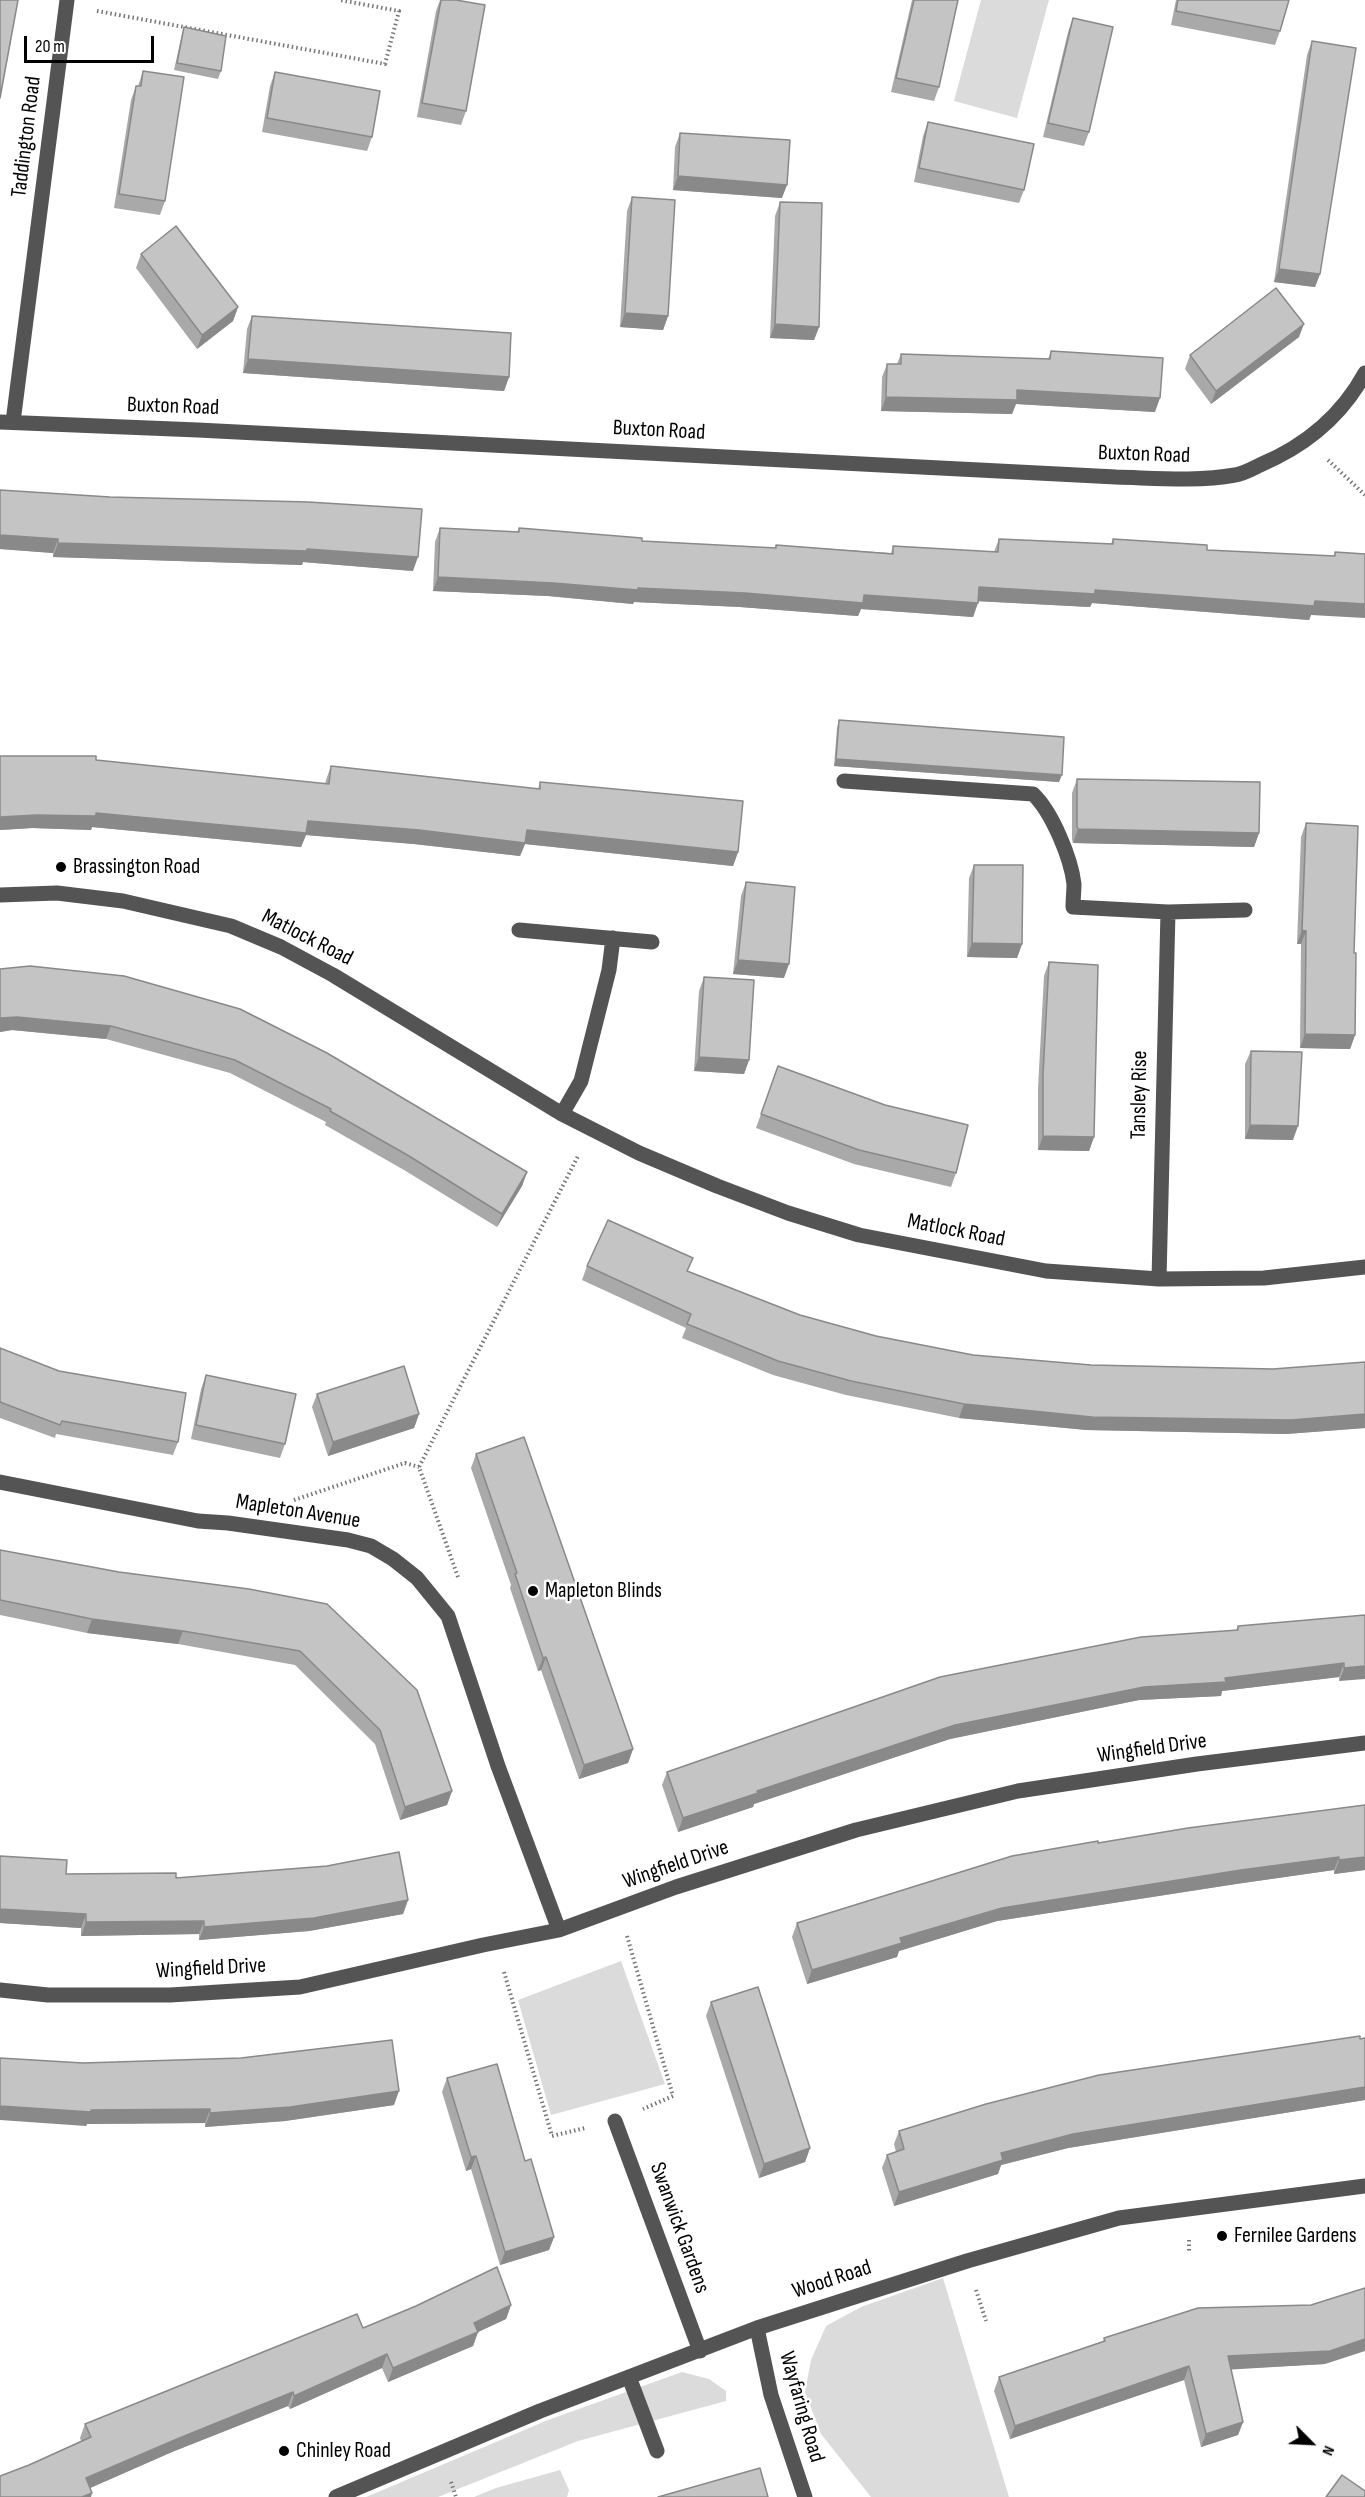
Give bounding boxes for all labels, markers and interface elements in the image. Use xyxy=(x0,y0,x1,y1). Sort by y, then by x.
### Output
scale bar xyxy=(27,24,158,62)
text: 20 m xyxy=(35,36,65,57)
street label: Taddington Road xyxy=(6,75,48,199)
street label: Buxton Road xyxy=(126,392,220,422)
street label: Buxton Road xyxy=(612,415,706,447)
street label: Buxton Road xyxy=(1097,440,1191,470)
place label: Brassington Road xyxy=(73,854,200,880)
marker: Brassington Road xyxy=(54,860,68,874)
street label: Matlock Road xyxy=(257,904,357,972)
street label: Tansley Rise xyxy=(1126,1050,1154,1140)
street label: Matlock Road xyxy=(905,1209,1007,1253)
street label: Mapleton Avenue xyxy=(234,1489,362,1535)
place label: Mapleton Blinds xyxy=(545,1578,662,1604)
marker: Mapleton Blinds xyxy=(526,1584,540,1598)
street label: Wingfield Drive xyxy=(1096,1728,1208,1770)
street label: Wingfield Drive xyxy=(620,1835,732,1895)
street label: Wingfield Drive xyxy=(155,1953,267,1985)
street label: Swanwick Gardens xyxy=(643,2159,715,2297)
place label: Fernilee Gardens xyxy=(1234,2223,1357,2249)
marker: Fernilee Gardens xyxy=(1215,2229,1229,2243)
street label: Wood Road xyxy=(789,2255,875,2305)
street label: Wayfaring Road xyxy=(773,2349,829,2465)
north arrow xyxy=(1281,2413,1341,2473)
place label: Chinley Road xyxy=(296,2438,391,2464)
text: N xyxy=(1317,2443,1338,2458)
marker: Chinley Road xyxy=(277,2444,291,2458)

